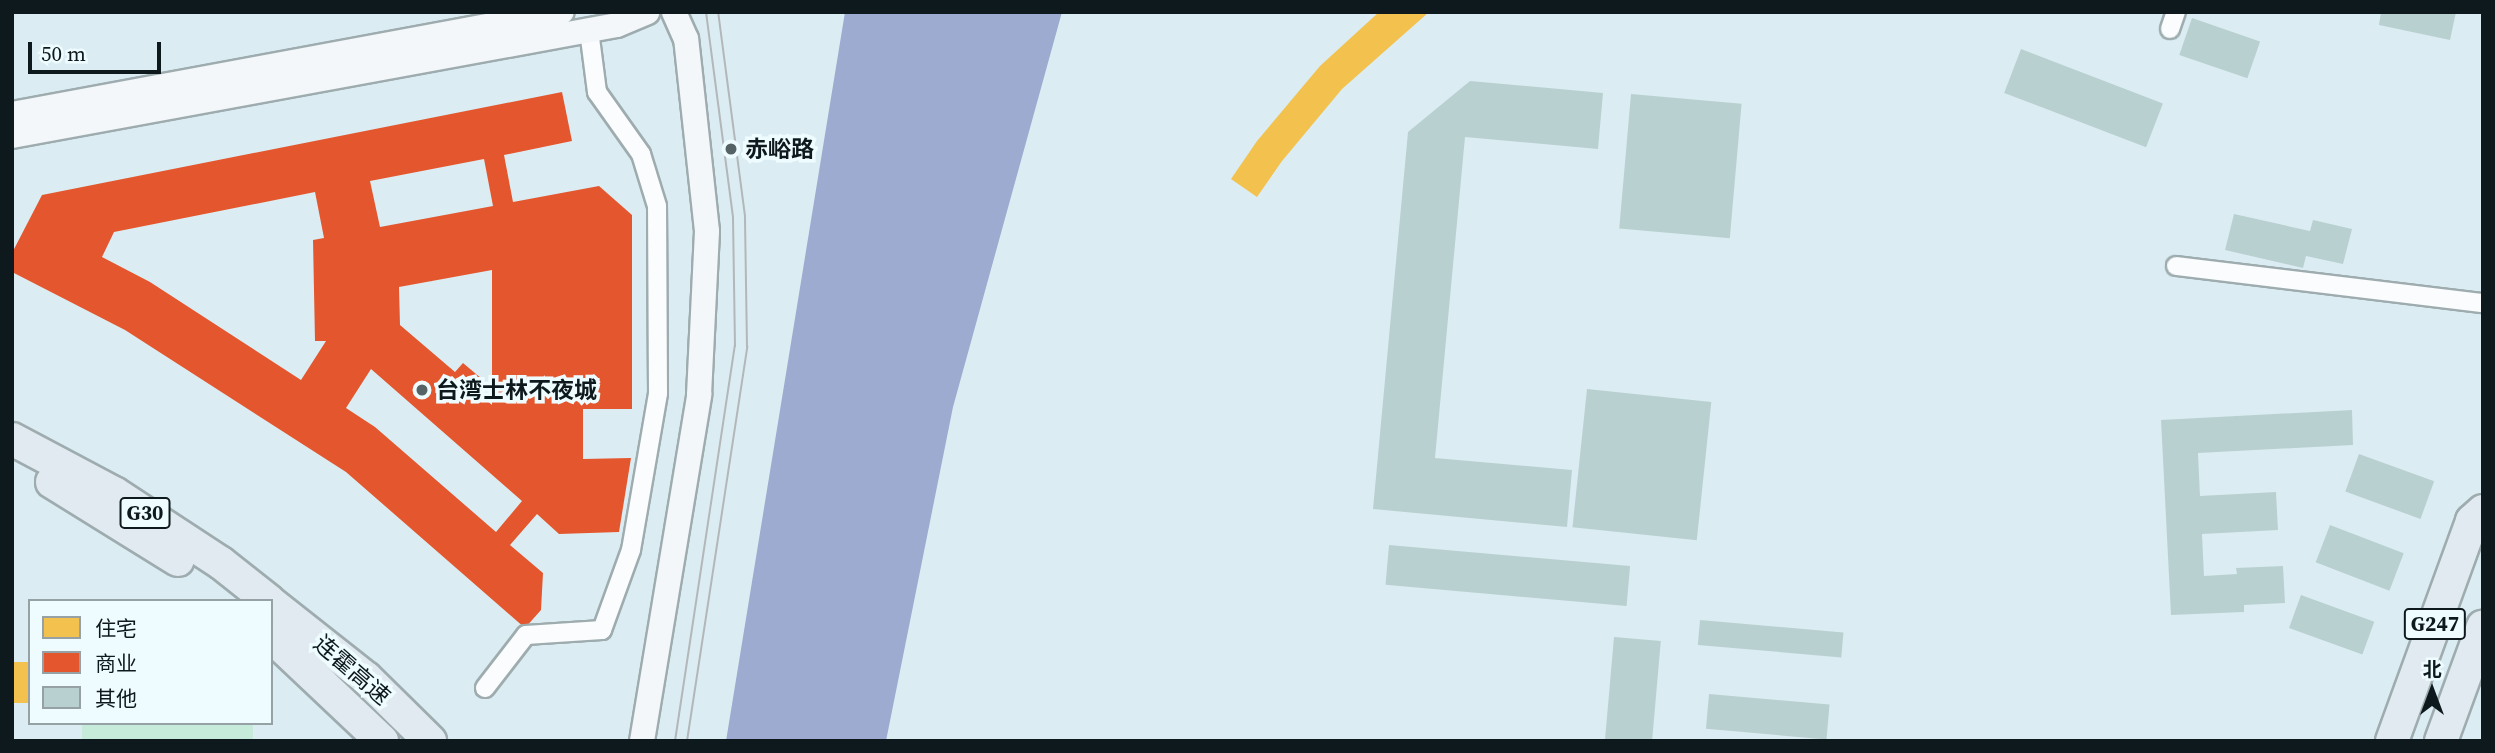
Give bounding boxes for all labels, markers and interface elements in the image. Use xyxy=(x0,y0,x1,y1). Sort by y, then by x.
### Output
scale bar xyxy=(32,28,164,72)
text: 50 m xyxy=(41,39,86,68)
place label: 赤峪路 xyxy=(745,135,814,163)
marker: 赤峪路 xyxy=(723,141,739,157)
place label: 台湾士林不夜城 xyxy=(436,376,597,404)
marker: 台湾士林不夜城 xyxy=(414,382,430,398)
road number: G30 xyxy=(119,496,171,530)
legend xyxy=(28,599,273,725)
road number: G247 xyxy=(2404,606,2466,642)
text: 住宅 xyxy=(95,614,137,643)
street label: 连霍高速 xyxy=(308,629,396,711)
text: 商业 xyxy=(95,649,137,678)
north arrow xyxy=(2397,655,2467,725)
text: 北 xyxy=(2422,656,2442,682)
text: 其他 xyxy=(95,684,137,713)

